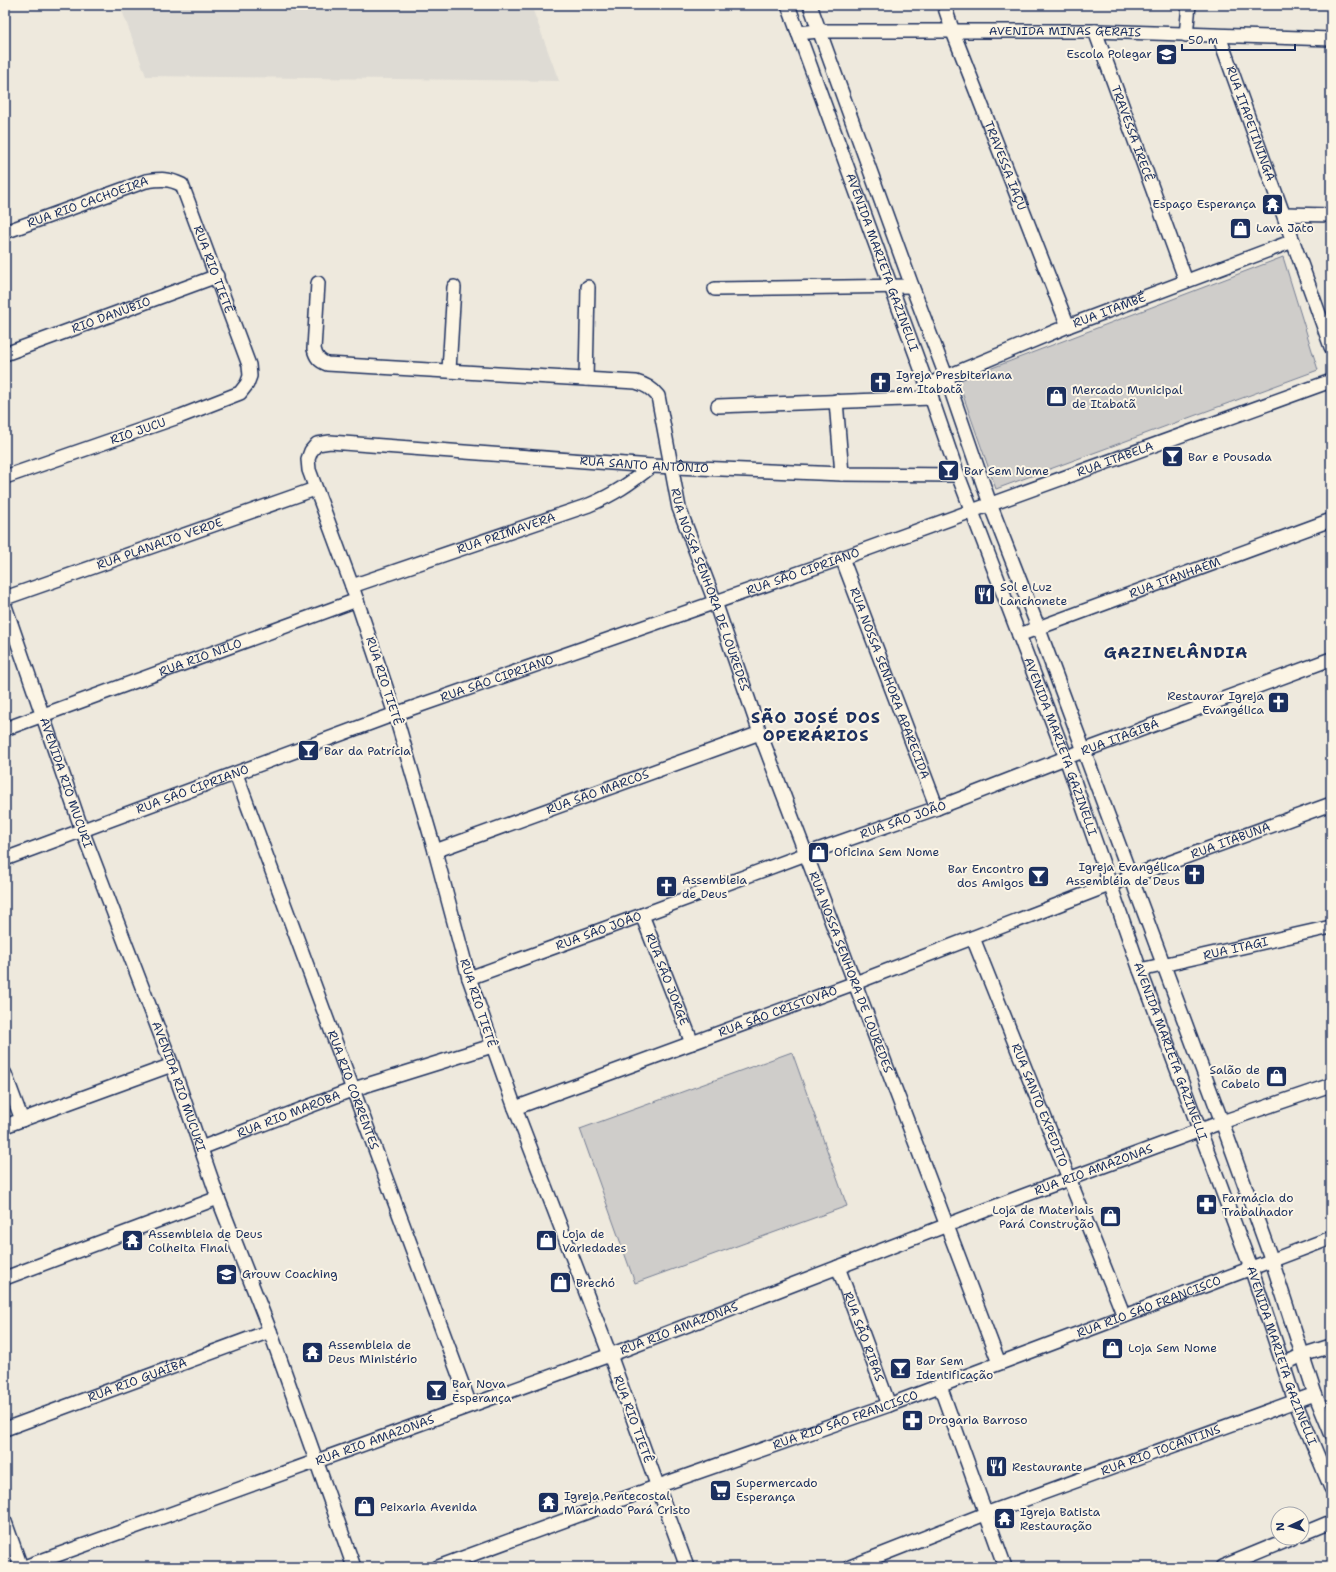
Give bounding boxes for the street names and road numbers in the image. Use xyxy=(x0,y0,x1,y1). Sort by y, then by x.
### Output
street label: AVENIDA MINAS GERAIS xyxy=(989,23,1142,41)
street label: RUA ITAPETININGA xyxy=(1222,64,1279,184)
street label: TRAVESSA IRECÊ xyxy=(1107,83,1157,184)
street label: TRAVESSA IAÇÚ xyxy=(981,119,1030,213)
street label: AVENIDA MARIETA GAZINELLI xyxy=(842,171,922,354)
street label: RUA RIO CACHOEIRA xyxy=(25,173,151,231)
street label: RUA RIO TIETÊ xyxy=(190,223,237,316)
street label: RUA ITAMBÉ xyxy=(1071,289,1148,331)
street label: RIO DANÚBIO xyxy=(69,293,153,337)
street label: RIO JUCU xyxy=(108,414,168,448)
street label: RUA ITABELA xyxy=(1075,438,1156,480)
street label: RUA SANTO ANTÔNIO xyxy=(579,453,709,476)
street label: RUA NOSSA SENHORA DE LOUREDES xyxy=(667,487,753,693)
street label: RUA PRIMAVERA xyxy=(455,509,558,558)
street label: RUA PLANALTO VERDE xyxy=(94,514,225,573)
street label: RUA SÃO CIPRIANO xyxy=(744,544,862,599)
street label: RUA ITANHAÉM xyxy=(1127,553,1223,602)
street label: RUA NOSSA SENHORA APARECIDA xyxy=(846,585,933,782)
street label: RUA RIO NILO xyxy=(157,635,244,680)
street label: RUA RIO TIETÊ xyxy=(362,635,406,727)
street label: RUA SÃO CIPRIANO xyxy=(438,651,556,706)
street label: AVENIDA MARIETA GAZINELLI xyxy=(1020,655,1101,838)
street label: AVENIDA RIO MUCURI xyxy=(36,715,96,851)
street label: RUA ITAGIBÁ xyxy=(1079,715,1161,759)
street label: RUA SÃO CIPRIANO xyxy=(134,761,251,818)
street label: RUA SÃO MARCOS xyxy=(544,766,651,818)
street label: RUA SÃO JOÃO xyxy=(858,797,948,842)
street label: RUA ITABUNA xyxy=(1189,819,1273,862)
street label: RUA NOSSA SENHORA DE LOUREDES xyxy=(805,869,896,1076)
street label: RUA SÃO JOÃO xyxy=(554,908,644,954)
street label: RUA SÃO JORGE xyxy=(642,931,692,1028)
street label: RUA ITAGI xyxy=(1202,933,1270,964)
street label: RUA RIO TIETÊ xyxy=(456,957,500,1049)
street label: AVENIDA MARIETA GAZINELLI xyxy=(1130,960,1211,1143)
street label: RUA SÃO CRISTOVÃO xyxy=(716,982,840,1041)
street label: AVENIDA RIO MUCURI xyxy=(148,1019,209,1154)
street label: RUA RIO CORRENTES xyxy=(324,1028,383,1152)
street label: RUA SANTO EXPEDITO xyxy=(1008,1041,1072,1169)
street label: RUA RIO MAROBA xyxy=(235,1087,343,1141)
street label: RUA RIO AMAZONAS xyxy=(1032,1140,1155,1199)
street label: AVENIDA MARIETA GAZINELLI xyxy=(1243,1264,1321,1448)
street label: RUA RIO SÃO FRANCISCO xyxy=(1074,1272,1223,1341)
street label: RUA SÃO RIBAS xyxy=(840,1289,888,1384)
street label: RUA RIO AMAZONAS xyxy=(618,1298,740,1358)
street label: RUA RIO GUAÍBA xyxy=(86,1354,189,1406)
street label: RUA RIO TIETÊ xyxy=(610,1373,656,1465)
street label: RUA RIO SÃO FRANCISCO xyxy=(771,1387,920,1453)
street label: RUA RIO AMAZONAS xyxy=(313,1411,437,1469)
street label: RUA RIO TOCANTINS xyxy=(1099,1421,1223,1479)

